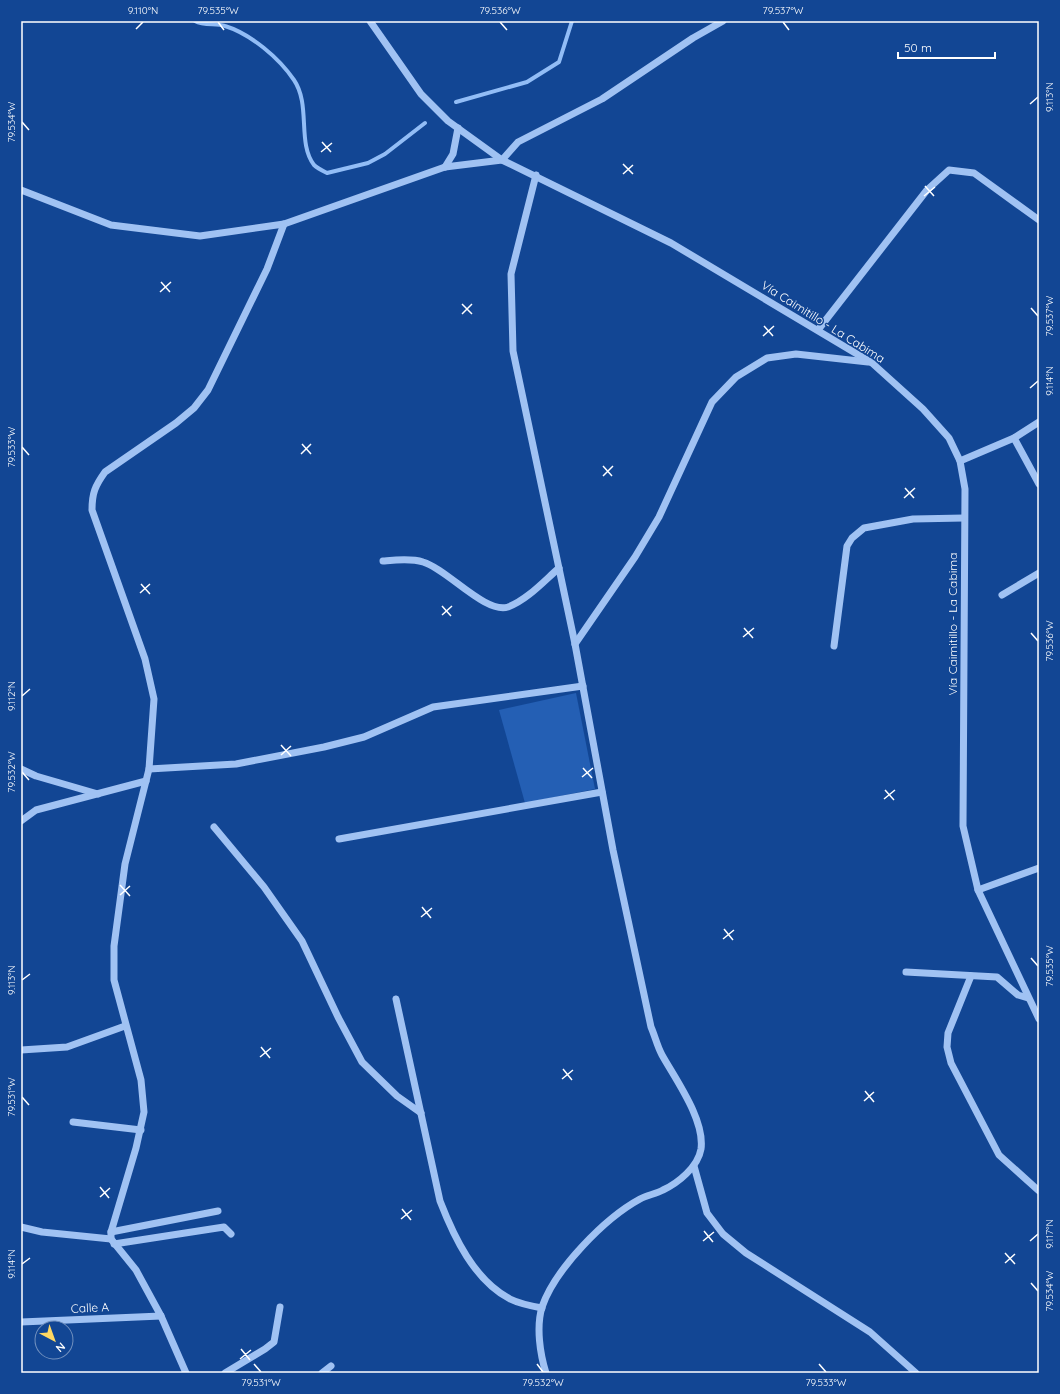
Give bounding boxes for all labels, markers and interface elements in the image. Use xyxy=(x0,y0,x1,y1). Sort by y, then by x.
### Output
text: 9.110°N xyxy=(128,4,158,17)
text: 79.535°W xyxy=(197,4,239,17)
text: 79.536°W xyxy=(479,4,521,17)
text: 79.537°W xyxy=(763,4,804,17)
scale bar xyxy=(898,34,995,60)
text: 50 m xyxy=(904,40,932,55)
text: 9.113°N xyxy=(1043,82,1056,112)
text: 79.534°W xyxy=(5,101,18,143)
street label: Vía Caimitillo - La Cabima xyxy=(759,277,888,366)
text: 79.537°W xyxy=(1043,295,1056,336)
text: 9.114°N xyxy=(1043,366,1056,396)
text: 79.533°W xyxy=(5,426,18,468)
street label: Vía Caimitillo - La Cabima xyxy=(945,553,960,695)
text: 79.536°W xyxy=(1043,620,1056,662)
text: 9.112°N xyxy=(5,681,18,711)
text: 79.532°W xyxy=(5,751,18,793)
text: 79.535°W xyxy=(1043,945,1056,987)
text: 9.113°N xyxy=(5,965,18,995)
text: 79.531°W xyxy=(5,1077,18,1117)
text: 9.117°N xyxy=(1043,1219,1056,1249)
text: 9.114°N xyxy=(5,1249,18,1279)
text: 79.534°W xyxy=(1043,1270,1056,1312)
street label: Calle A xyxy=(70,1299,110,1316)
north arrow xyxy=(34,1320,74,1360)
text: N xyxy=(53,1340,68,1355)
text: 79.531°W xyxy=(241,1376,281,1389)
text: 79.532°W xyxy=(522,1376,564,1389)
text: 79.533°W xyxy=(805,1376,847,1389)

